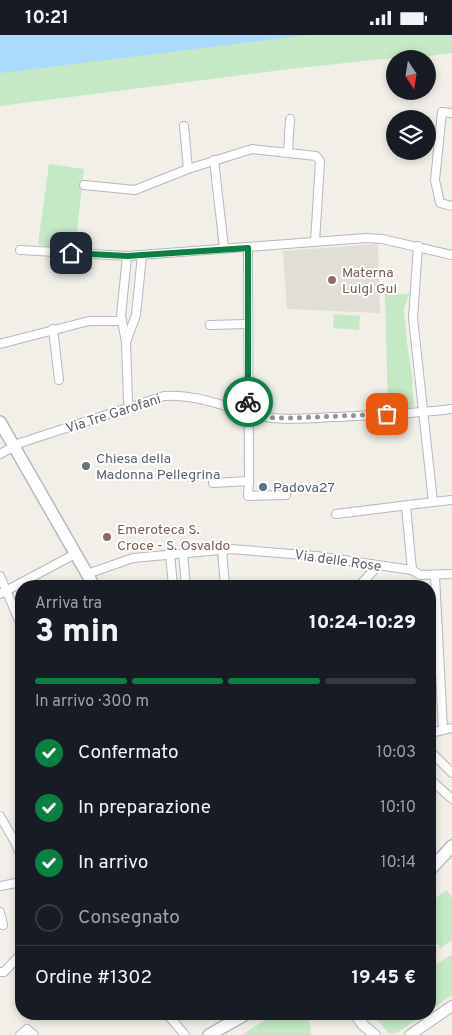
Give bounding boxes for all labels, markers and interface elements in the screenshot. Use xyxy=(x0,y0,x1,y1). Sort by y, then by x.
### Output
text: 10:21 xyxy=(25,6,69,30)
north arrow xyxy=(386,50,436,100)
map controls xyxy=(386,50,436,160)
button: layers xyxy=(386,110,436,160)
pin xyxy=(50,232,92,274)
icon: home xyxy=(57,239,85,267)
place label: Materna Luigi Gui xyxy=(342,265,397,298)
marker: Materna Luigi Gui xyxy=(326,274,338,286)
courier xyxy=(223,377,273,427)
icon: bike xyxy=(234,388,262,416)
street label: Via Tre Garofani xyxy=(64,391,163,438)
pin xyxy=(366,393,408,435)
icon: bag xyxy=(373,400,401,428)
place label: Chiesa della Madonna Pellegrina xyxy=(96,451,220,484)
marker: Chiesa della Madonna Pellegrina xyxy=(80,460,92,472)
place label: Padova27 xyxy=(273,480,335,497)
marker: Padova27 xyxy=(257,481,269,493)
place label: Emeroteca S. Croce - S. Osvaldo xyxy=(117,522,231,555)
marker: Emeroteca S. Croce - S. Osvaldo xyxy=(101,531,113,543)
street label: Via delle Rose xyxy=(293,547,382,576)
text: Arriva tra xyxy=(35,594,102,614)
text: 10:24–10:29 xyxy=(309,611,416,635)
text: 3 min xyxy=(35,613,119,653)
text: In arrivo · 300 m xyxy=(35,692,149,712)
icon: check xyxy=(35,739,63,767)
text: Confermato xyxy=(78,741,179,765)
text: 10:03 xyxy=(376,743,416,763)
icon: check xyxy=(35,794,63,822)
text: In preparazione xyxy=(78,796,211,820)
text: 10:10 xyxy=(380,798,416,818)
icon: check xyxy=(35,849,63,877)
text: In arrivo xyxy=(78,851,148,875)
text: 10:14 xyxy=(381,853,416,873)
text: Consegnato xyxy=(78,906,180,930)
text: Ordine #1302 xyxy=(35,966,152,990)
text: 19.45 € xyxy=(351,966,416,990)

